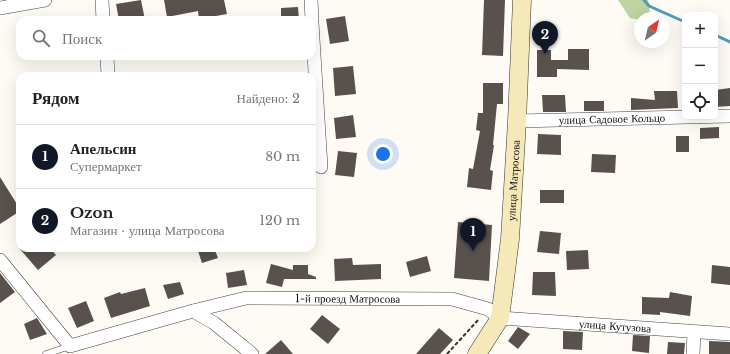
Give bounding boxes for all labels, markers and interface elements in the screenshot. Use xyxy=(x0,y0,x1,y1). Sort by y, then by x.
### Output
north arrow xyxy=(634,12,670,48)
map controls xyxy=(682,12,718,120)
button: + xyxy=(682,12,718,48)
search box xyxy=(16,16,316,60)
pin: 2 xyxy=(532,21,558,54)
icon: search xyxy=(30,27,52,49)
text: Поиск xyxy=(62,29,102,48)
button: − xyxy=(682,48,718,84)
button: locate xyxy=(682,84,718,120)
text: Рядом xyxy=(32,88,80,109)
text: Найдено: 2 xyxy=(237,90,300,107)
street label: улица Садовое Кольцо xyxy=(559,111,666,127)
text: Апельсин xyxy=(70,139,136,158)
street label: улица Матросова xyxy=(504,139,523,221)
your location xyxy=(373,144,393,164)
text: 1 xyxy=(42,148,48,165)
text: 80 m xyxy=(265,148,300,165)
text: Супермаркет xyxy=(70,158,142,175)
text: Ozon xyxy=(70,203,113,222)
text: 2 xyxy=(41,212,49,229)
text: 120 m xyxy=(259,212,300,229)
pin: 1 xyxy=(460,218,486,251)
text: Магазин · улица Матросова xyxy=(70,222,225,239)
street label: 1-й проезд Матросова xyxy=(295,291,400,306)
street label: улица Кутузова xyxy=(578,317,652,336)

